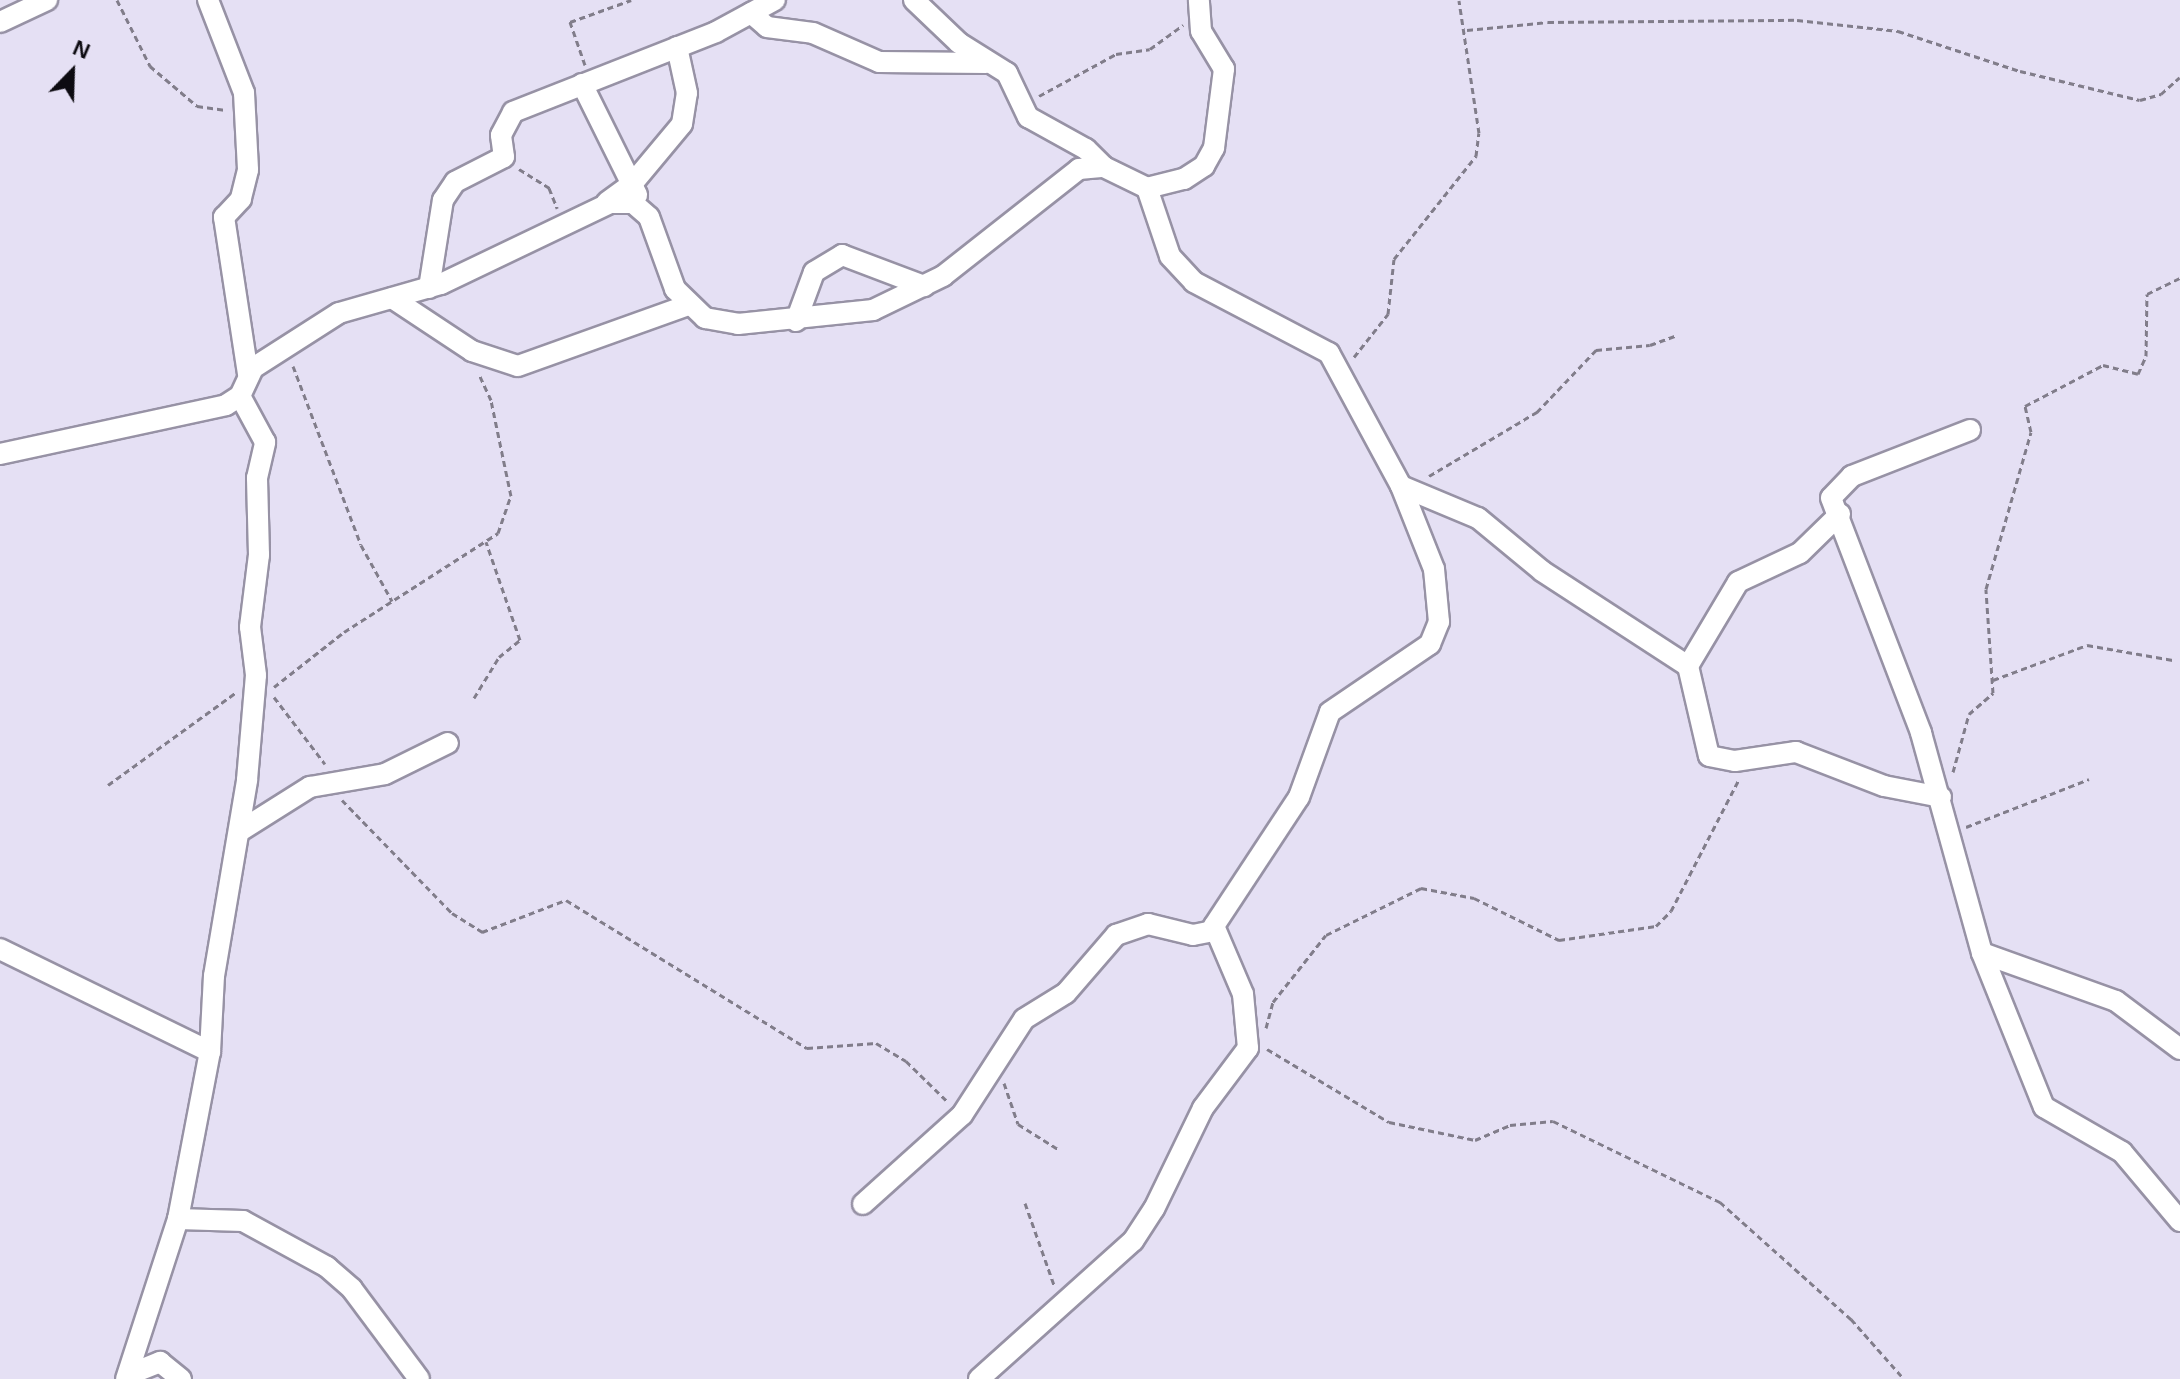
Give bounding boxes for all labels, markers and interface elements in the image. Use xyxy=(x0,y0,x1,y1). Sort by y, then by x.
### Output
north arrow xyxy=(32,32,112,112)
text: N xyxy=(69,35,94,64)

